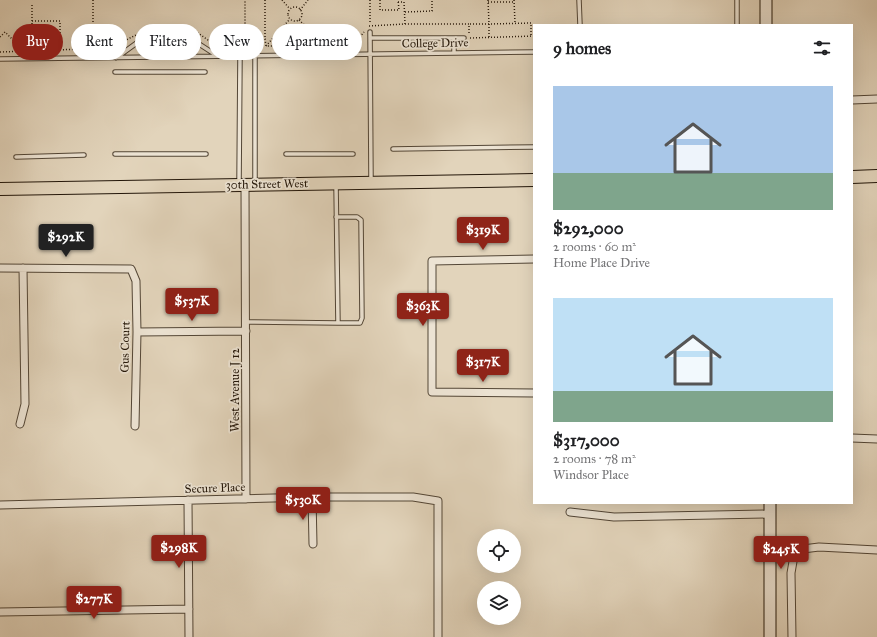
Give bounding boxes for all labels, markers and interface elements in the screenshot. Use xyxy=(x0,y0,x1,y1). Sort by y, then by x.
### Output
chip: Buy xyxy=(12,24,63,60)
chip: Rent xyxy=(71,24,127,60)
chip: Filters xyxy=(135,24,201,60)
chip: New xyxy=(209,24,264,60)
chip: Apartment xyxy=(272,24,362,60)
street label: College Drive xyxy=(402,35,468,52)
icon: filters xyxy=(811,37,833,59)
text: 9 homes xyxy=(553,38,611,59)
icon: home xyxy=(657,112,729,184)
street label: 30th Street West xyxy=(226,176,309,192)
pin: $319K xyxy=(455,217,511,251)
text: $292,000 xyxy=(553,218,624,239)
text: $319K xyxy=(466,222,500,238)
pin: $292K xyxy=(38,224,94,258)
text: $292K xyxy=(48,229,84,245)
text: 2 rooms · 60 m² xyxy=(553,239,636,255)
text: Home Place Drive xyxy=(553,255,650,271)
pin: $537K xyxy=(164,288,220,322)
text: $537K xyxy=(174,293,210,309)
pin: $363K xyxy=(395,293,451,327)
text: $363K xyxy=(406,298,440,314)
street label: Gus Court xyxy=(118,320,132,373)
icon: home xyxy=(657,324,729,396)
street label: West Avenue J 12 xyxy=(228,348,243,432)
pin: $317K xyxy=(455,349,511,383)
text: $317K xyxy=(466,354,500,370)
text: $317,000 xyxy=(553,430,620,451)
text: 2 rooms · 78 m² xyxy=(553,451,636,467)
text: Windsor Place xyxy=(553,467,629,483)
street label: Secure Place xyxy=(184,480,246,496)
pin: $530K xyxy=(275,487,331,521)
text: $530K xyxy=(285,492,321,508)
map controls xyxy=(477,529,521,625)
button: locate xyxy=(477,529,521,573)
pin: $298K xyxy=(151,535,207,569)
pin: $245K xyxy=(753,536,809,570)
text: $298K xyxy=(160,540,198,556)
text: $245K xyxy=(763,541,799,557)
button: layers xyxy=(477,581,521,625)
pin: $277K xyxy=(66,586,122,620)
text: $277K xyxy=(76,591,112,607)

